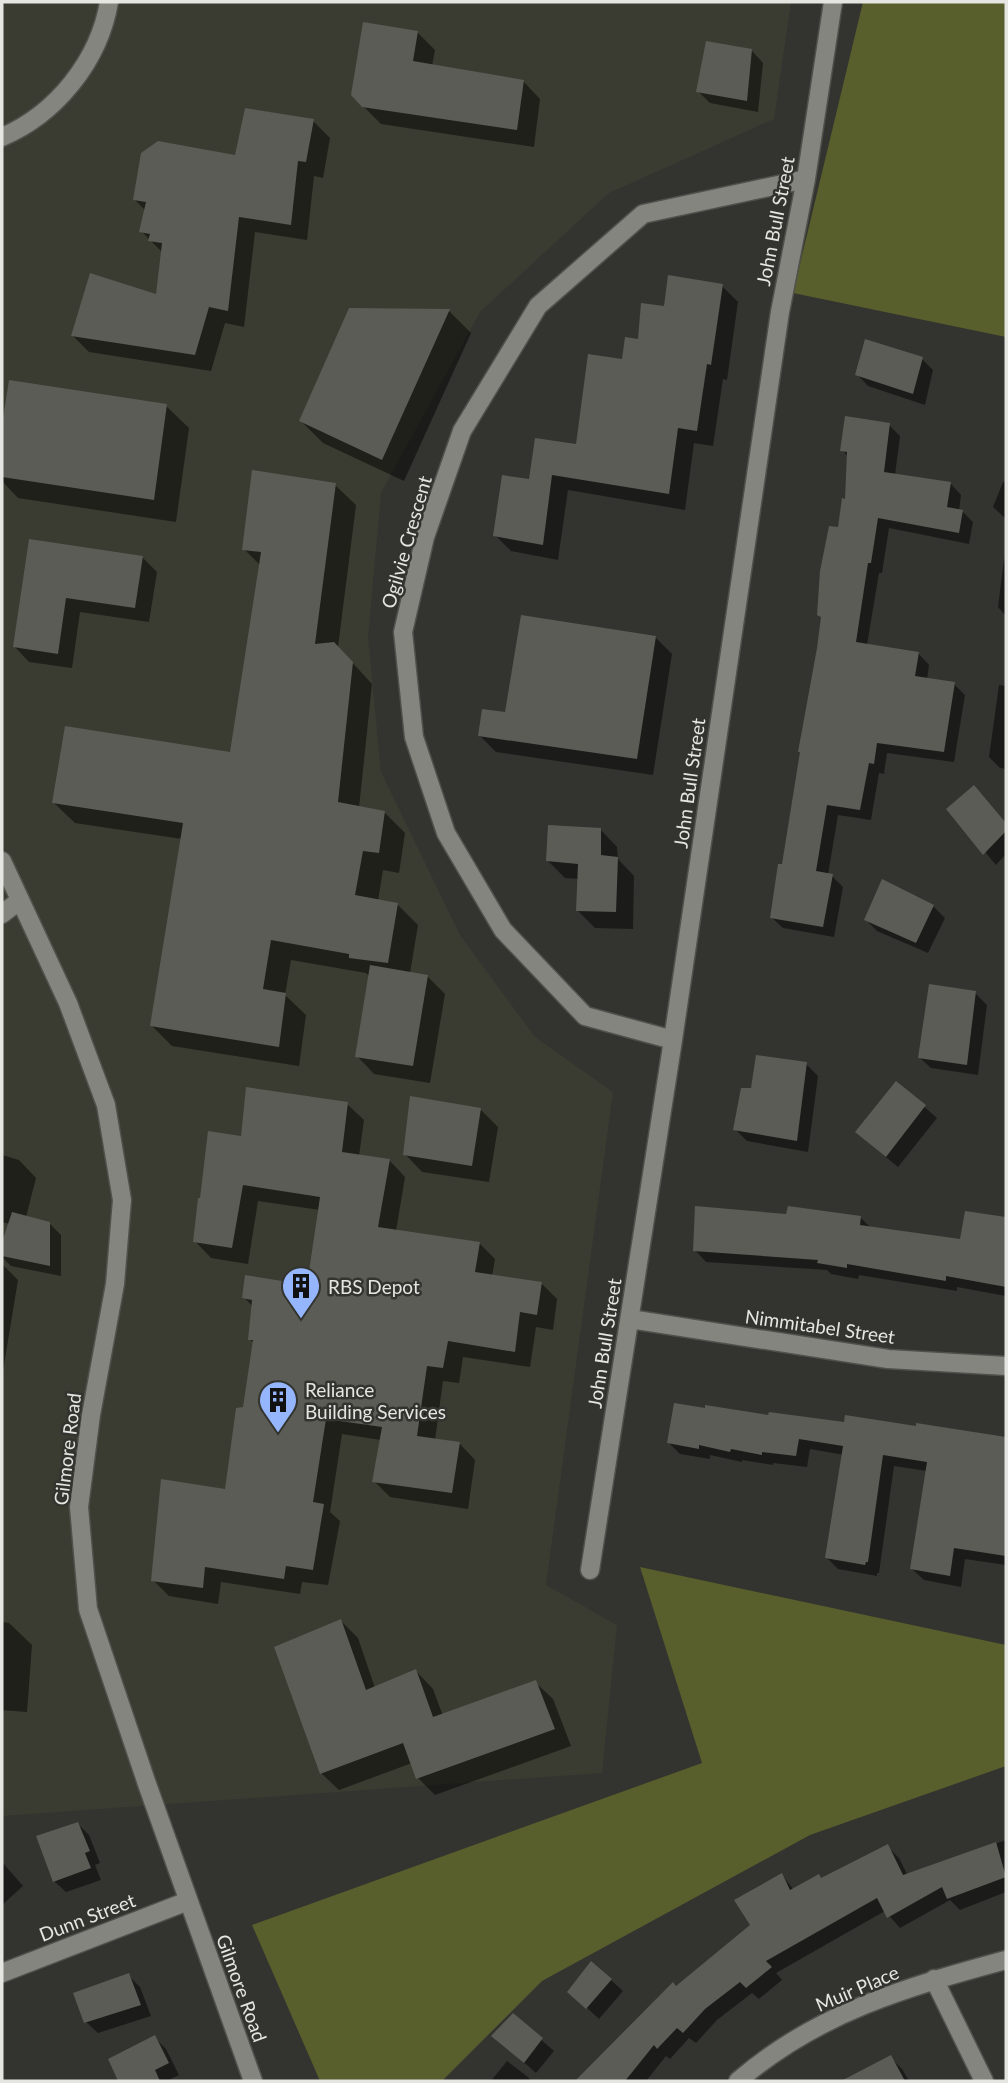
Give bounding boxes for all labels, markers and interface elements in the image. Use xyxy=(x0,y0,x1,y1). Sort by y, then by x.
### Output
street label: John Bull Street xyxy=(751,154,799,288)
street label: Ogilvie Crescent xyxy=(376,473,436,611)
street label: John Bull Street xyxy=(668,716,710,849)
building icon: RBS Depot xyxy=(280,1265,322,1320)
place label: RBS Depot xyxy=(328,1275,420,1298)
street label: John Bull Street xyxy=(582,1276,626,1410)
street label: Nimmitabel Street xyxy=(744,1304,897,1348)
place label: Reliance Building Services xyxy=(305,1378,446,1423)
building icon: Reliance Building Services xyxy=(257,1379,299,1434)
street label: Gilmore Road xyxy=(49,1392,85,1506)
street label: Dunn Street xyxy=(36,1888,138,1946)
street label: Gilmore Road xyxy=(212,1931,272,2045)
street label: Muir Place xyxy=(812,1960,902,2016)

